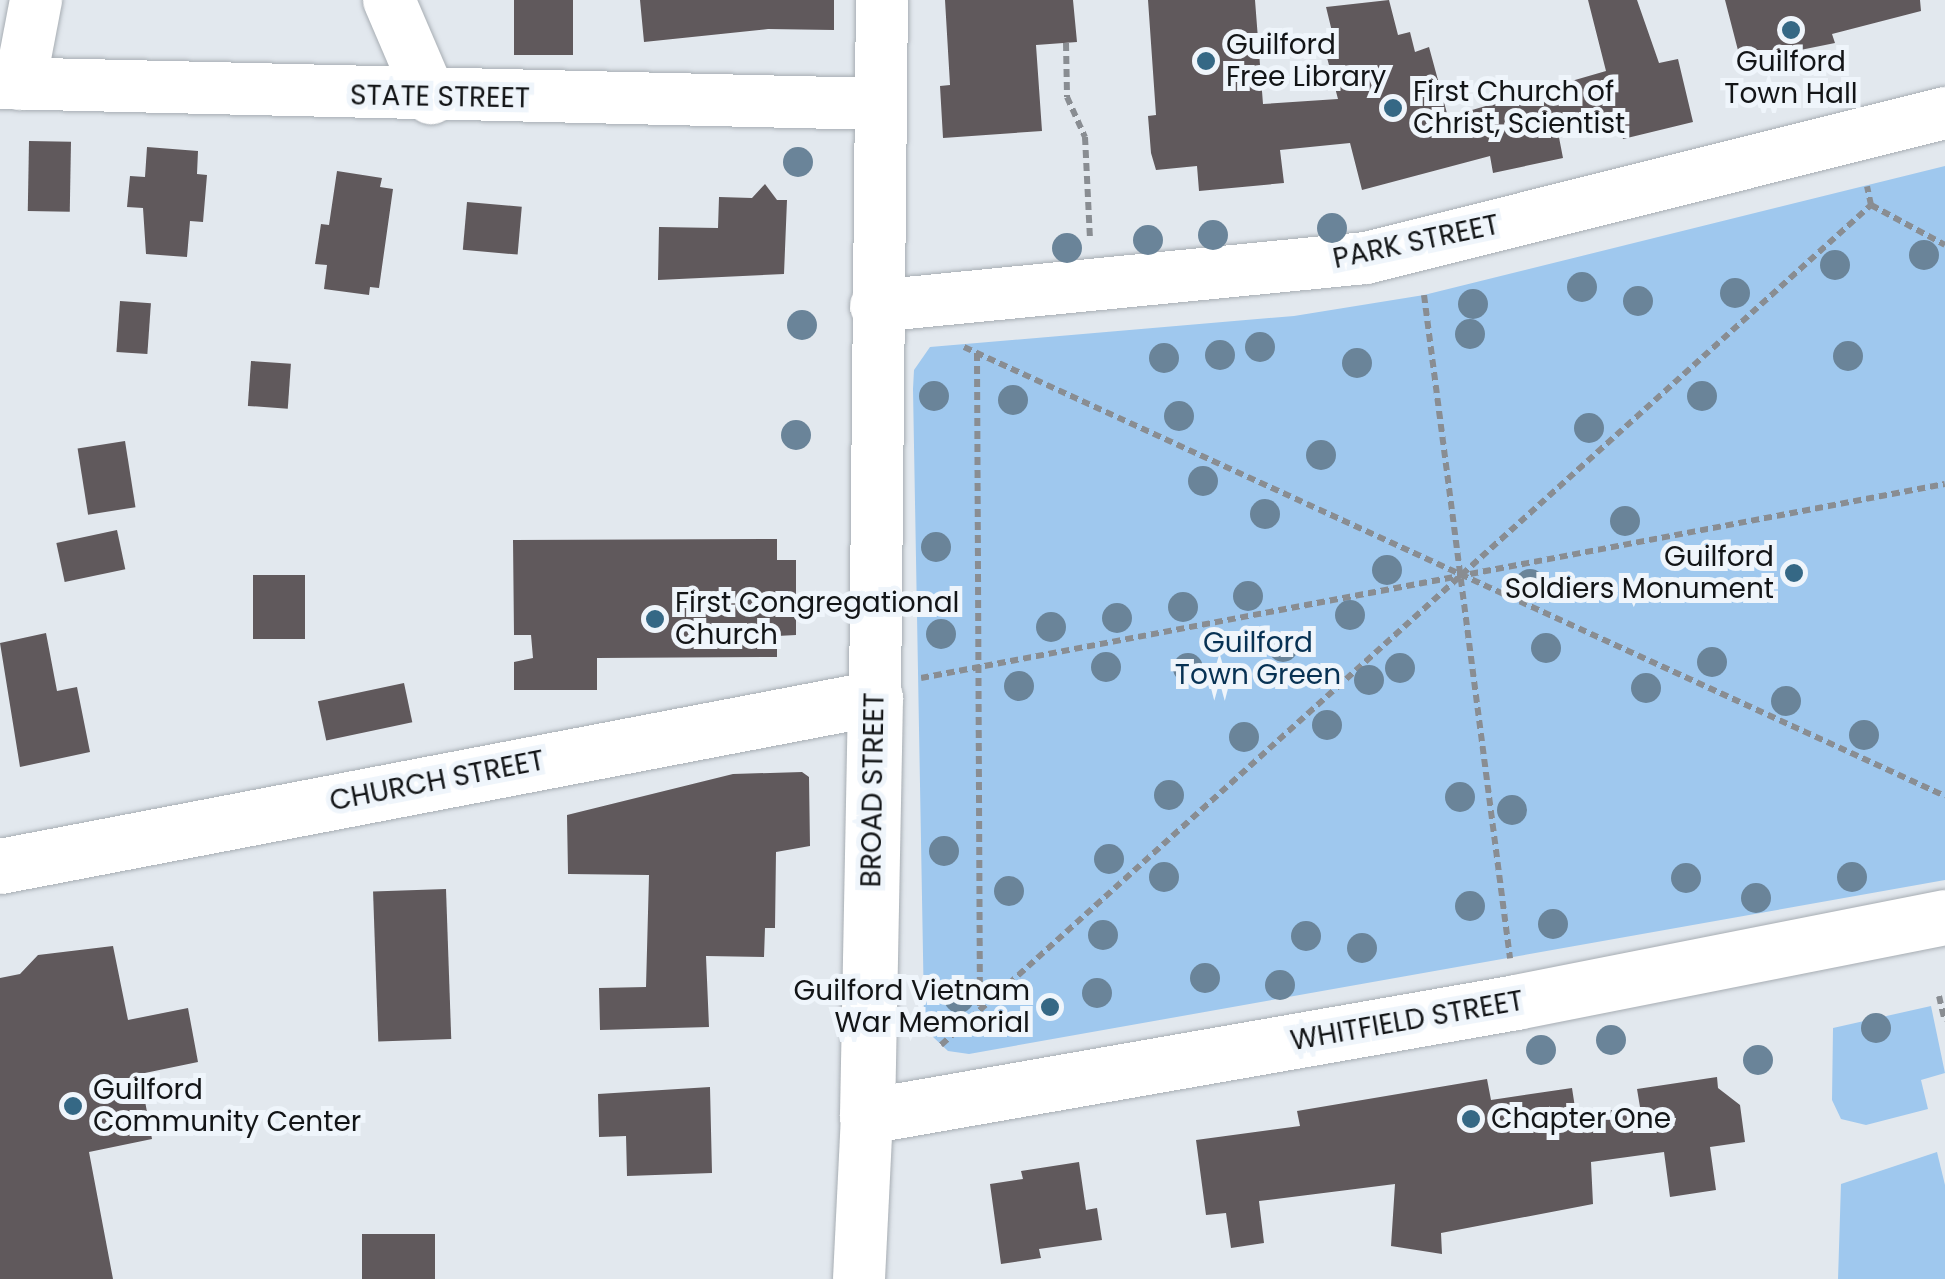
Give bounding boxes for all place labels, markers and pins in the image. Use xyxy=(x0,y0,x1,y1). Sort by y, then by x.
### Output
marker: Guilford Town Hall xyxy=(1780,19,1802,41)
place label: Guilford Free Library xyxy=(1226,28,1386,94)
place label: Guilford Town Hall xyxy=(1724,45,1858,111)
marker: Guilford Free Library xyxy=(1195,50,1217,72)
place label: First Church of Christ, Scientist xyxy=(1413,75,1625,141)
marker: First Church of Christ, Scientist xyxy=(1382,97,1404,119)
place label: Guilford Soldiers Monument xyxy=(1505,540,1774,606)
marker: Guilford Soldiers Monument xyxy=(1783,562,1805,584)
place label: First Congregational Church xyxy=(675,586,960,652)
marker: First Congregational Church xyxy=(644,608,666,630)
place label: Guilford Vietnam War Memorial xyxy=(793,974,1030,1040)
marker: Guilford Vietnam War Memorial xyxy=(1039,996,1061,1018)
place label: Guilford Community Center xyxy=(93,1073,361,1139)
marker: Guilford Community Center xyxy=(62,1095,84,1117)
place label: Chapter One xyxy=(1491,1102,1671,1136)
marker: Chapter One xyxy=(1460,1108,1482,1130)

